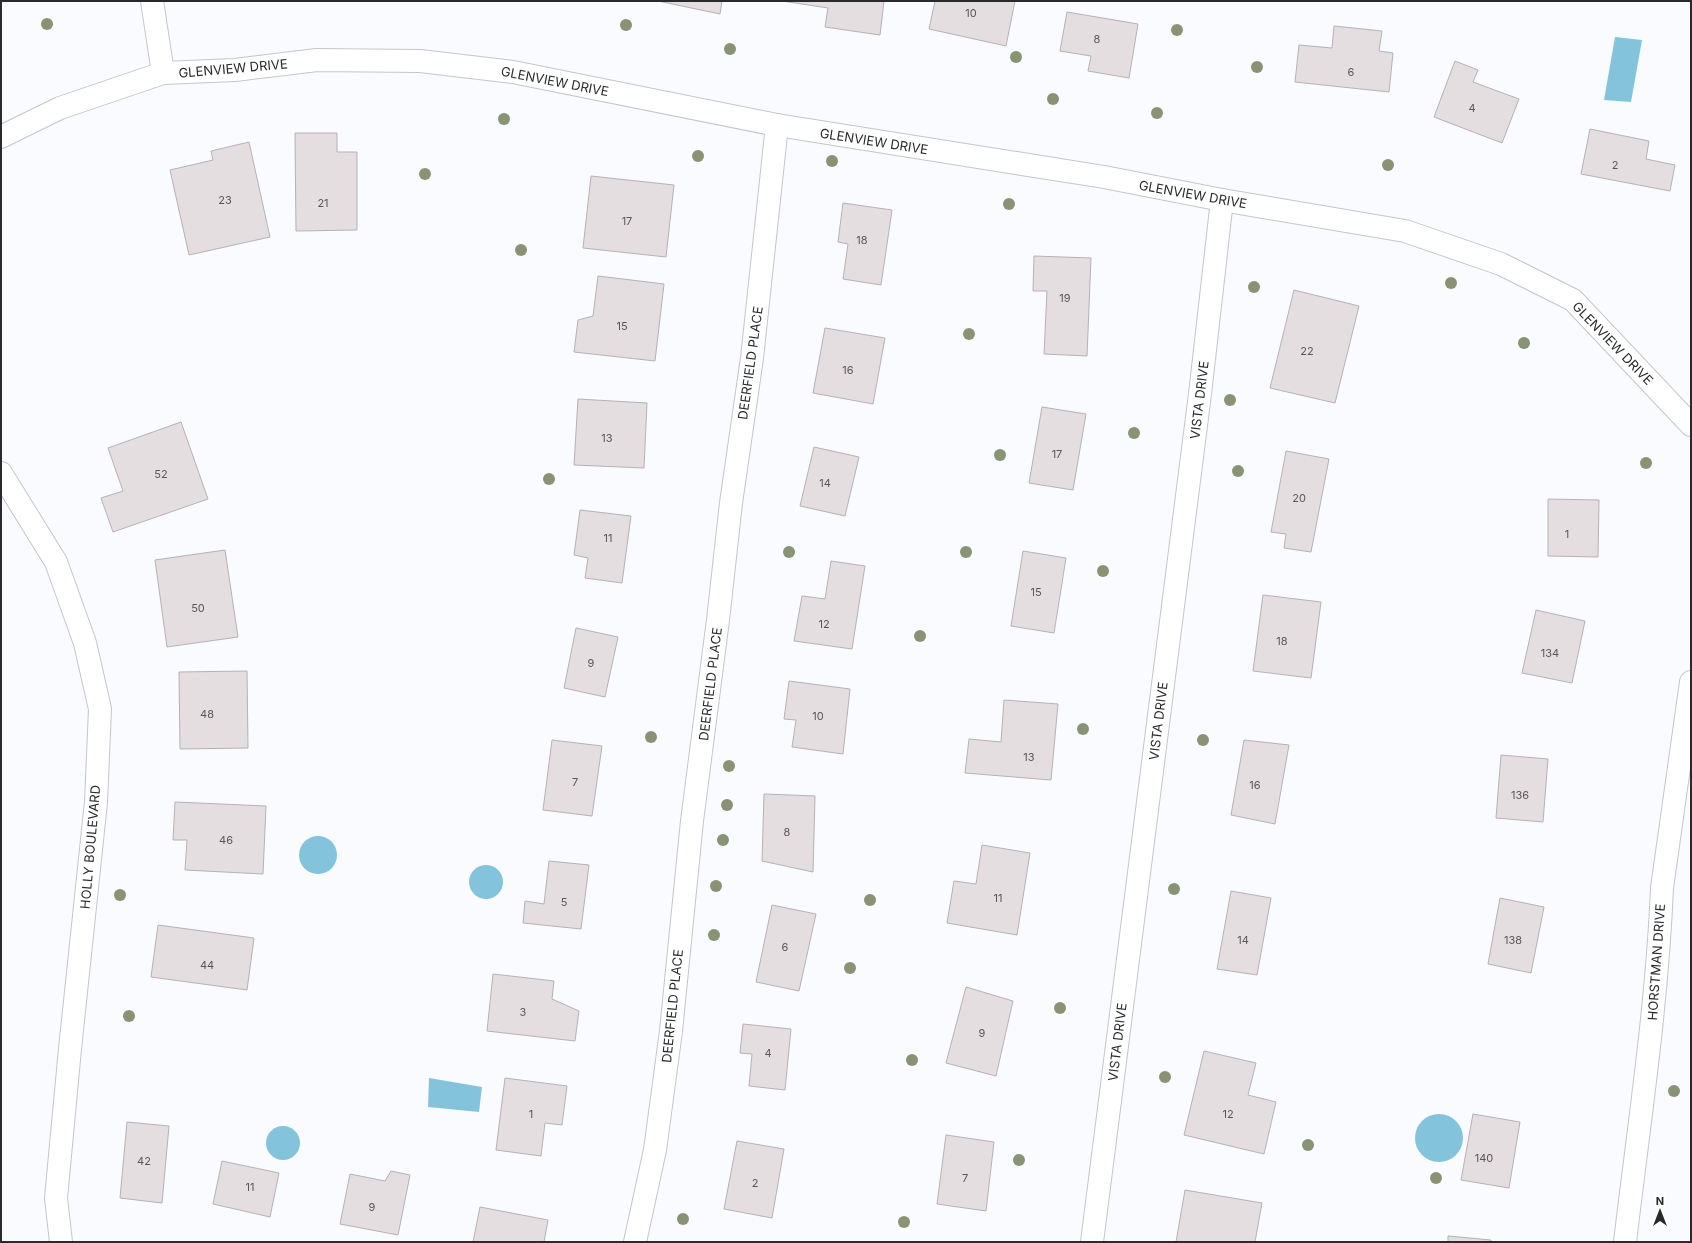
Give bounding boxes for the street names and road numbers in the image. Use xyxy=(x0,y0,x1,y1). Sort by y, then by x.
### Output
street label: GLENVIEW DRIVE xyxy=(178,55,288,81)
street label: GLENVIEW DRIVE xyxy=(500,63,610,99)
street label: GLENVIEW DRIVE xyxy=(819,125,929,157)
street label: GLENVIEW DRIVE xyxy=(1138,177,1248,211)
street label: GLENVIEW DRIVE xyxy=(1569,298,1657,388)
street label: DEERFIELD PLACE xyxy=(734,305,766,421)
street label: VISTA DRIVE xyxy=(1186,360,1212,440)
street label: DEERFIELD PLACE xyxy=(695,626,725,742)
street label: VISTA DRIVE xyxy=(1145,681,1171,761)
street label: HOLLY BOULEVARD xyxy=(77,784,103,910)
street label: HORSTMAN DRIVE xyxy=(1644,903,1668,1021)
street label: DEERFIELD PLACE xyxy=(658,948,686,1064)
street label: VISTA DRIVE xyxy=(1104,1002,1130,1082)

